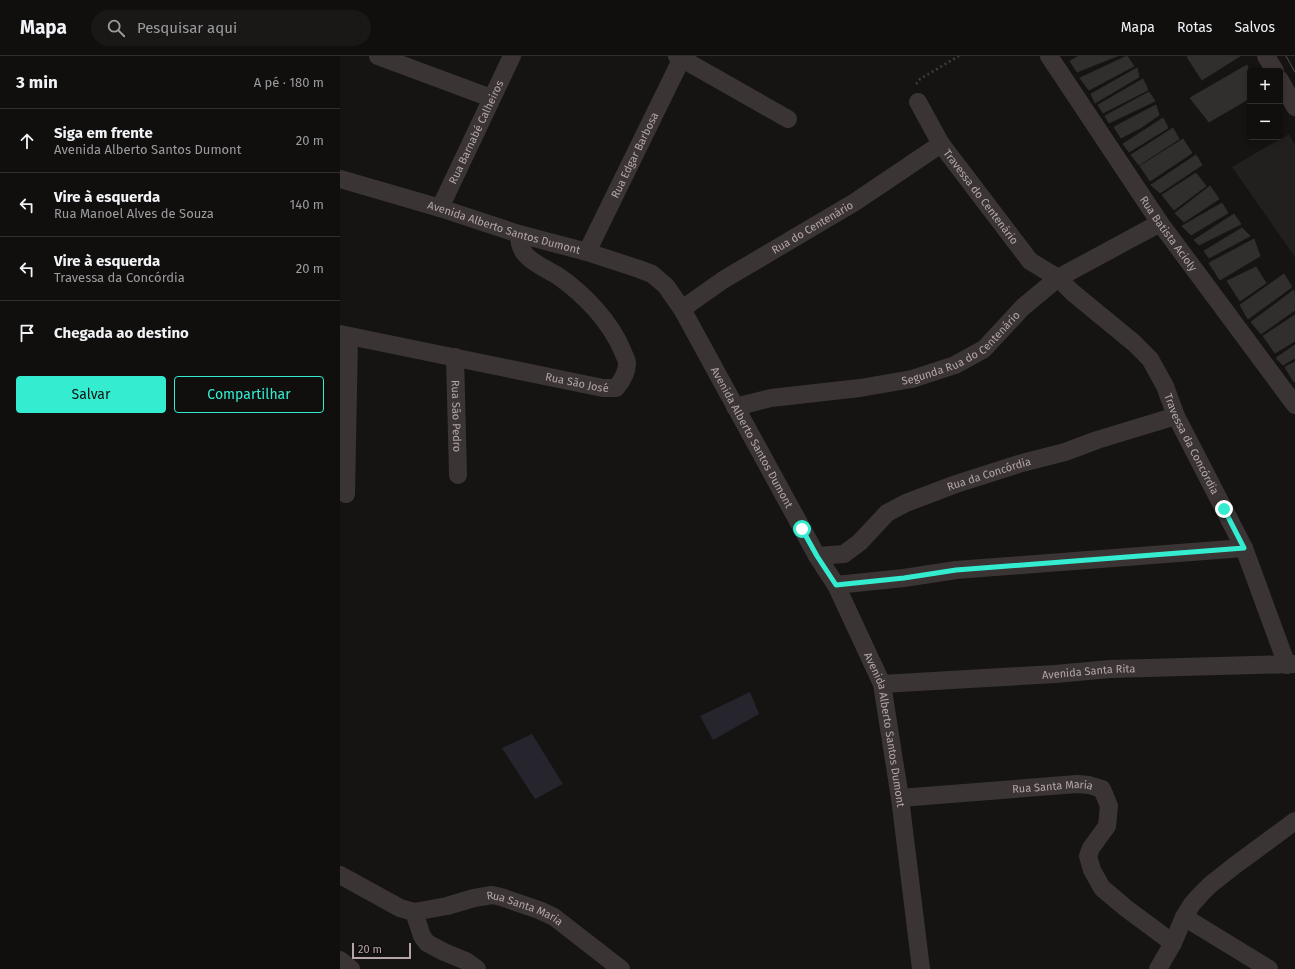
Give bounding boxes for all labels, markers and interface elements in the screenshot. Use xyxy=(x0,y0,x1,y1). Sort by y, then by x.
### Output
search box xyxy=(91,10,371,46)
text: Mapa xyxy=(20,16,67,39)
icon: search xyxy=(105,17,127,39)
text: Pesquisar aqui xyxy=(137,19,237,37)
text: Mapa xyxy=(1121,19,1155,36)
text: Rotas xyxy=(1177,19,1212,36)
text: Salvos xyxy=(1234,19,1275,36)
map controls xyxy=(1247,68,1283,140)
button: + xyxy=(1247,68,1283,104)
text: 3 min xyxy=(16,72,58,93)
text: A pé · 180 m xyxy=(254,75,324,90)
street label: Rua Barnabé Calheiros xyxy=(446,78,506,186)
button: − xyxy=(1247,104,1283,140)
street label: Rua Edgar Barbosa xyxy=(608,110,661,200)
text: Siga em frente xyxy=(54,124,153,142)
icon: ahead xyxy=(16,130,38,152)
text: 20 m xyxy=(296,133,324,148)
text: Avenida Alberto Santos Dumont xyxy=(54,142,241,157)
street label: Travessa do Centenário xyxy=(940,147,1021,247)
text: Vire à esquerda xyxy=(54,188,160,206)
icon: left xyxy=(16,194,38,216)
street label: Rua Batista Acioly xyxy=(1137,194,1200,274)
text: 140 m xyxy=(290,197,324,212)
street label: Avenida Alberto Santos Dumont xyxy=(426,199,582,257)
street label: Rua do Centenário xyxy=(770,199,856,257)
text: Rua Manoel Alves de Souza xyxy=(54,206,214,221)
text: Vire à esquerda xyxy=(54,252,160,270)
icon: left xyxy=(16,258,38,280)
text: 20 m xyxy=(296,261,324,276)
text: Travessa da Concórdia xyxy=(54,270,185,285)
street label: Segunda Rua do Centenário xyxy=(901,309,1023,388)
icon: arrive xyxy=(16,322,38,344)
text: Chegada ao destino xyxy=(54,324,189,342)
street label: Avenida Alberto Santos Dumont xyxy=(708,365,796,510)
street label: Rua São José xyxy=(544,370,609,395)
button: Salvar xyxy=(16,376,166,413)
button: Compartilhar xyxy=(174,376,324,413)
street label: Rua São Pedro xyxy=(449,380,463,452)
street label: Travessa da Concórdia xyxy=(1161,392,1221,497)
street label: Rua da Concórdia xyxy=(945,455,1032,494)
route end xyxy=(1215,500,1233,518)
route start xyxy=(793,520,811,538)
street label: Avenida Alberto Santos Dumont xyxy=(861,650,907,808)
street label: Avenida Santa Rita xyxy=(1042,662,1136,682)
street label: Rua Santa Maria xyxy=(1012,778,1095,796)
street label: Rua Santa Maria xyxy=(486,889,565,928)
scale bar xyxy=(352,941,411,960)
text: 20 m xyxy=(358,943,382,956)

